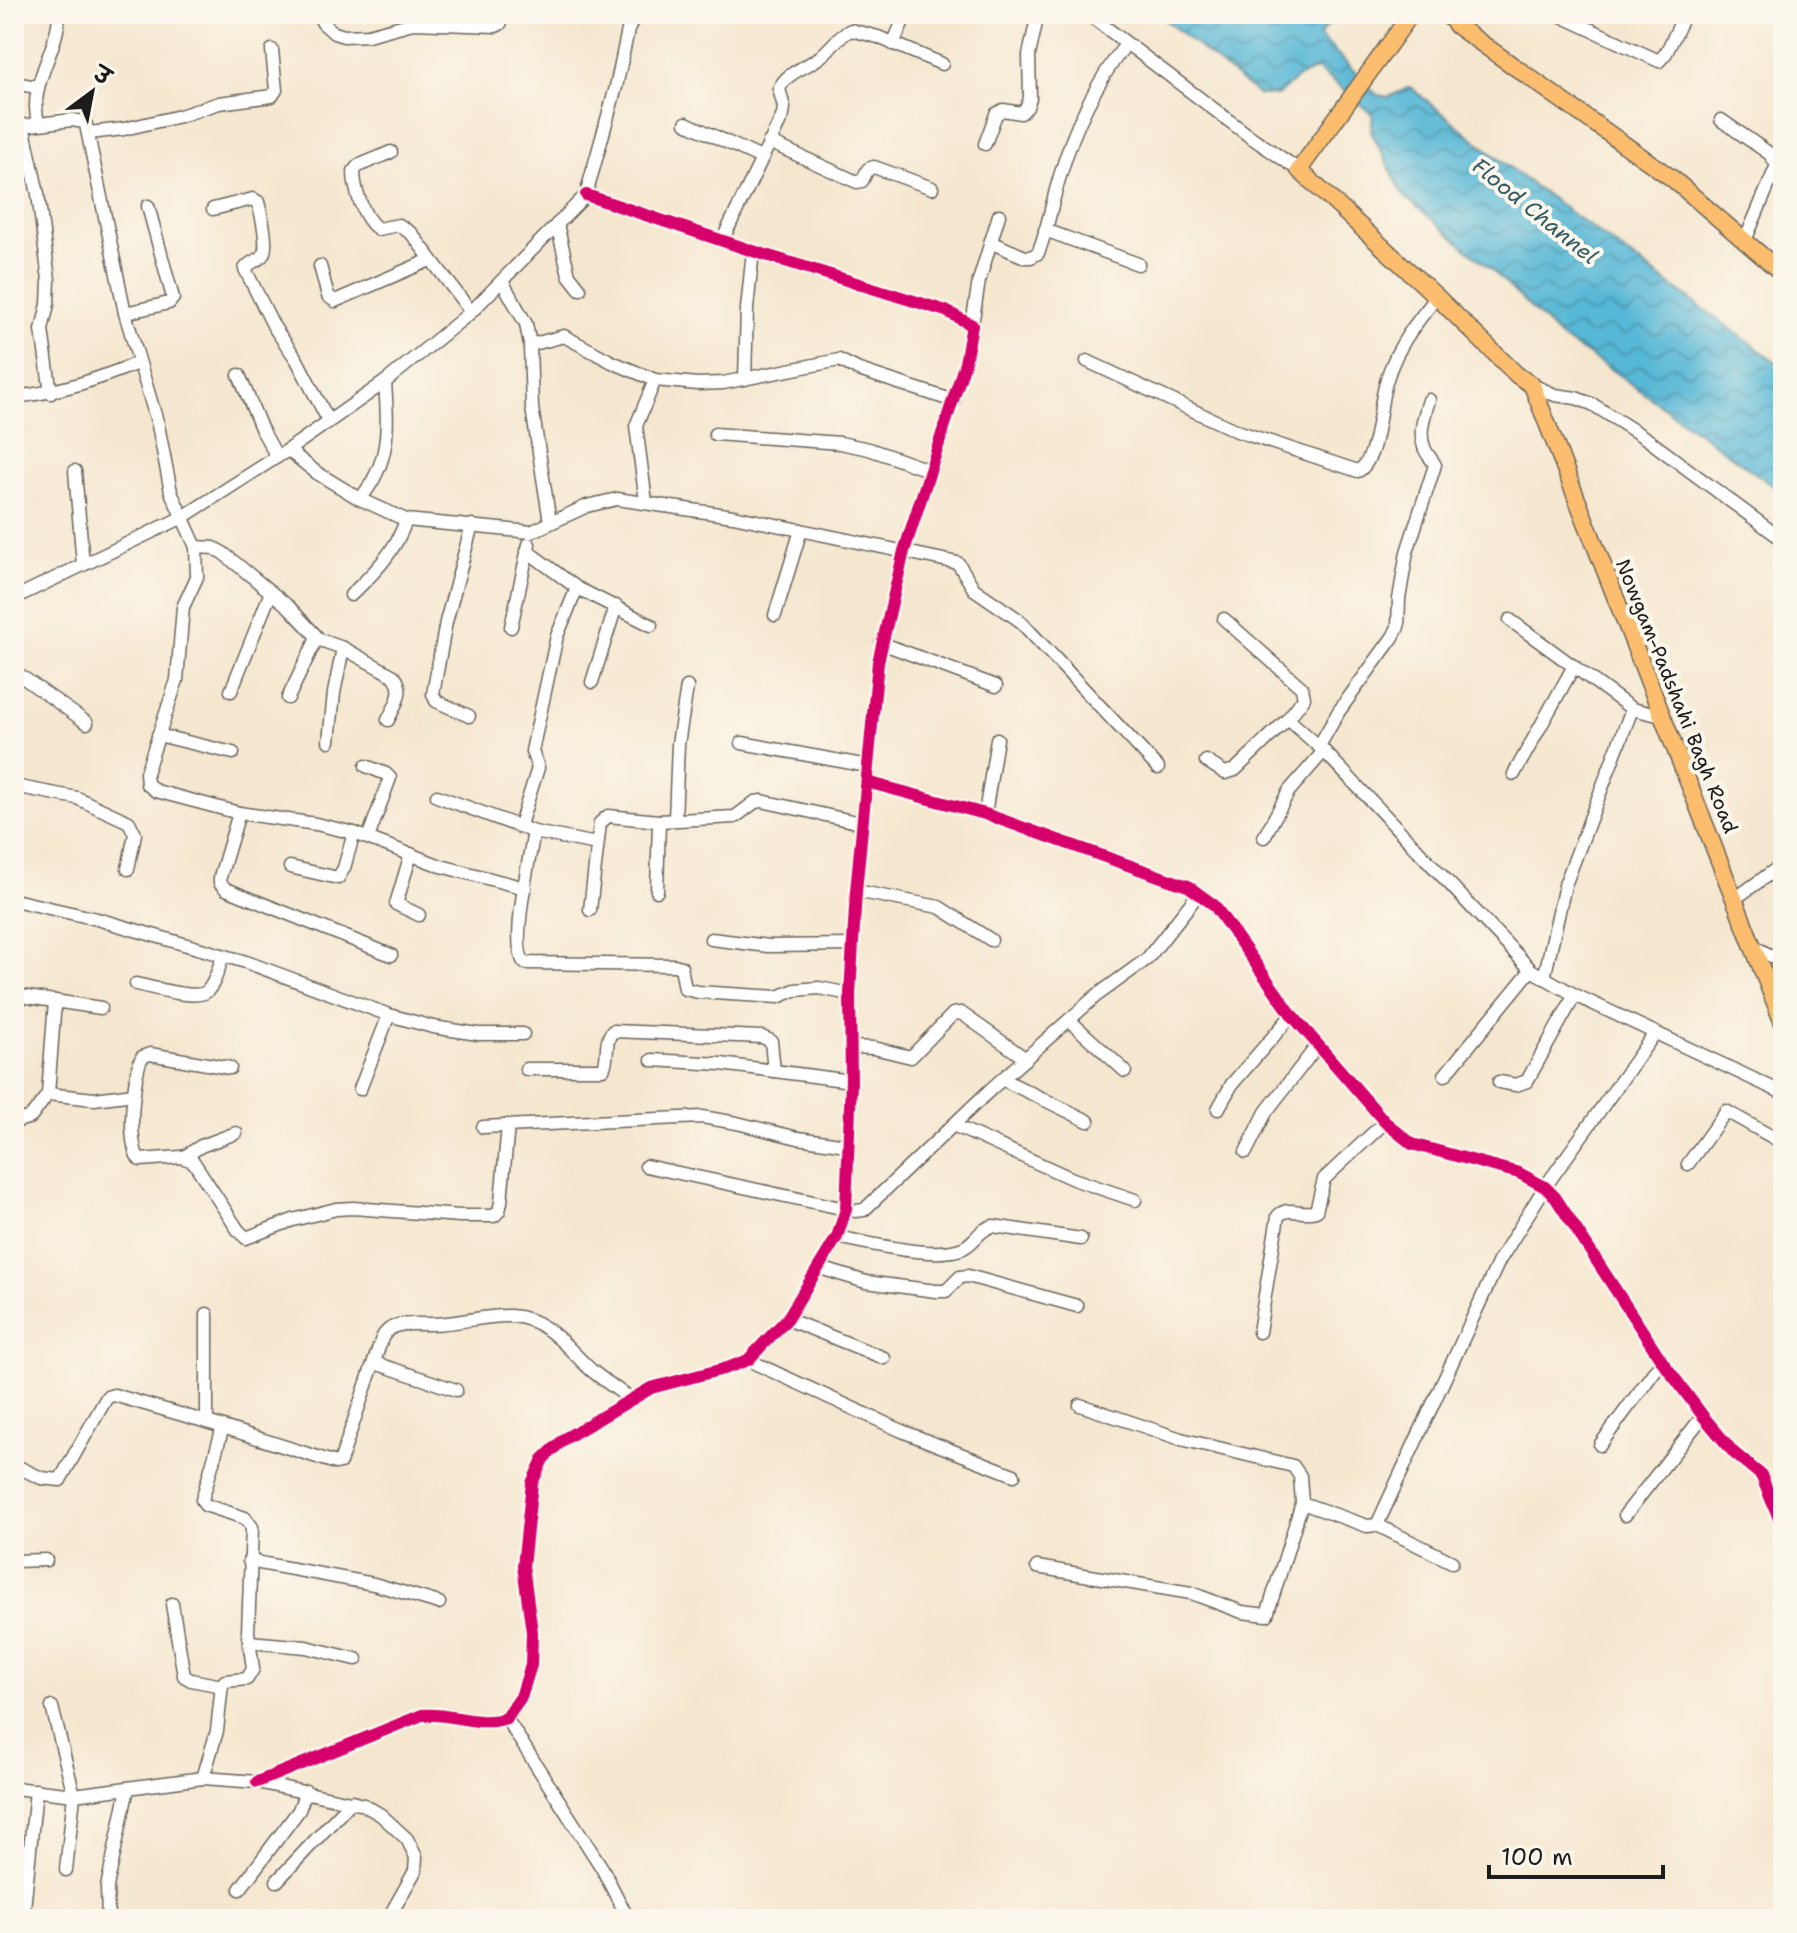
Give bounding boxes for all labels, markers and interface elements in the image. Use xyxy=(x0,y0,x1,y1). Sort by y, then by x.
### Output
north arrow xyxy=(52,52,132,132)
text: उ xyxy=(87,58,118,93)
water label: Flood Channel xyxy=(1466,151,1604,271)
street label: Nowgam-Padshahi Bagh Road xyxy=(1610,555,1744,837)
scale bar xyxy=(1489,1829,1663,1879)
text: 100 m xyxy=(1501,1841,1573,1873)

